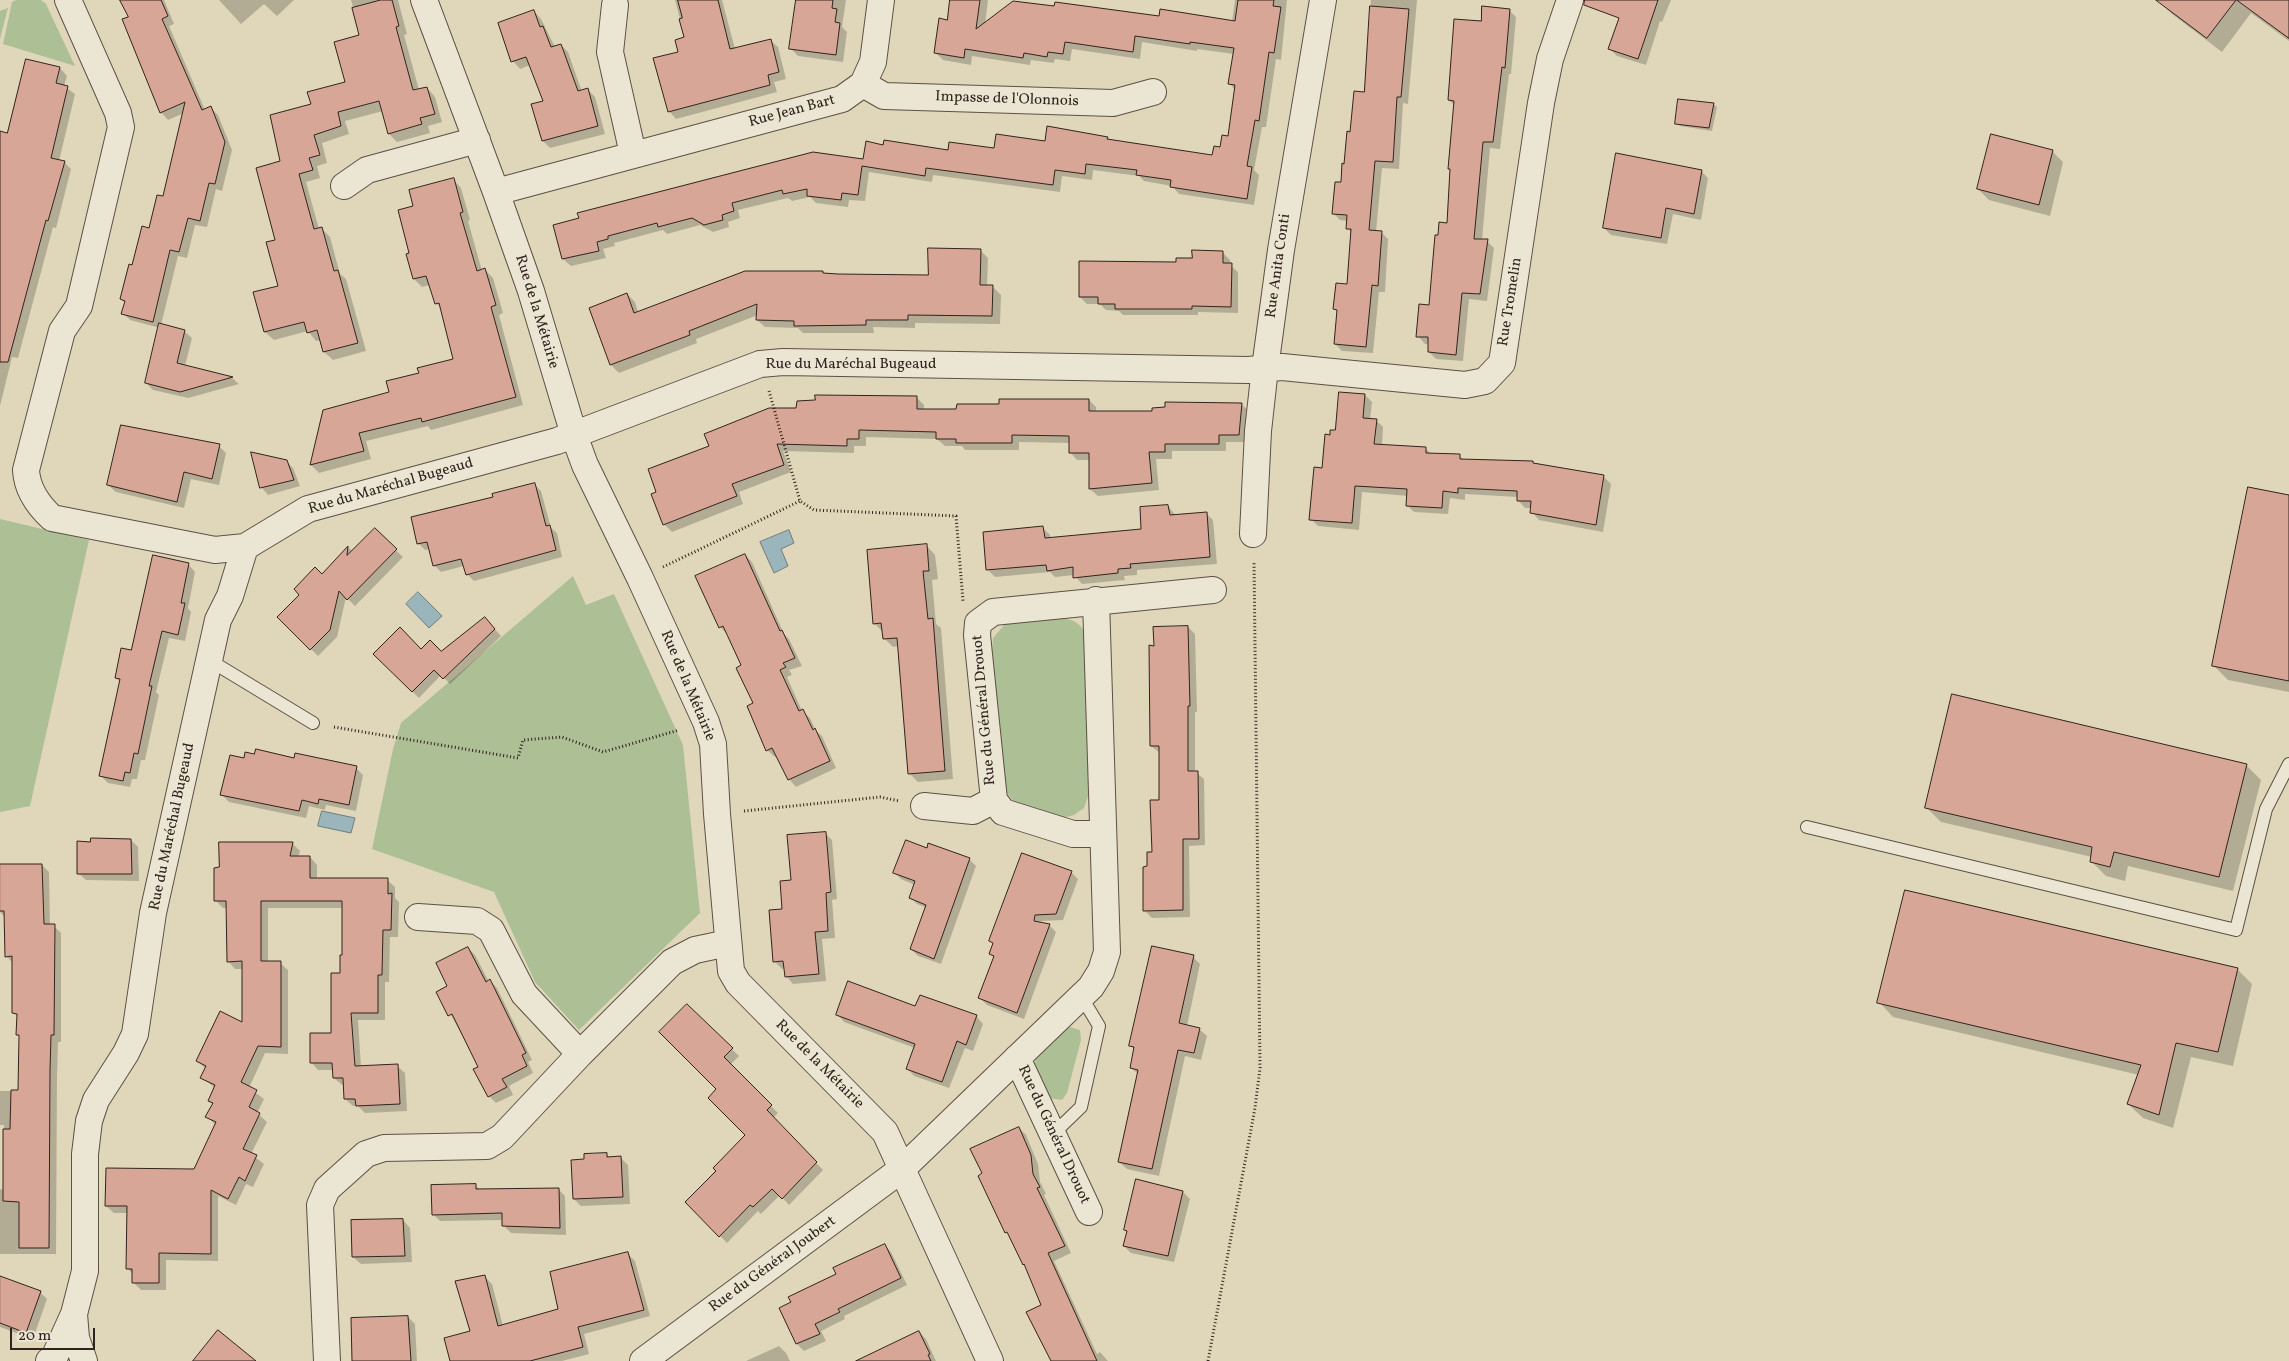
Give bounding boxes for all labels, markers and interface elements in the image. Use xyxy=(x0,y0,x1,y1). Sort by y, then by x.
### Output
street label: Impasse de l'Olonnois xyxy=(935,88,1079,112)
street label: Rue Jean Bart xyxy=(747,92,837,132)
street label: Rue Anita Conti xyxy=(1263,213,1295,319)
street label: Rue de la Métairie xyxy=(510,253,562,371)
street label: Rue Tromelin xyxy=(1495,256,1527,348)
street label: Rue du Maréchal Bugeaud xyxy=(766,356,936,374)
street label: Rue du Maréchal Bugeaud xyxy=(306,455,476,519)
street label: Rue de la Métairie xyxy=(656,628,718,744)
street label: Rue du Général Drouot xyxy=(969,634,1001,786)
street label: Rue du Maréchal Bugeaud xyxy=(146,742,200,912)
street label: Rue de la Métairie xyxy=(771,1017,867,1113)
street label: Rue du Général Drouot xyxy=(1013,1063,1093,1207)
street label: Rue du Général Joubert xyxy=(706,1213,840,1317)
scale bar xyxy=(12,1318,98,1350)
text: 20 m xyxy=(18,1326,51,1347)

